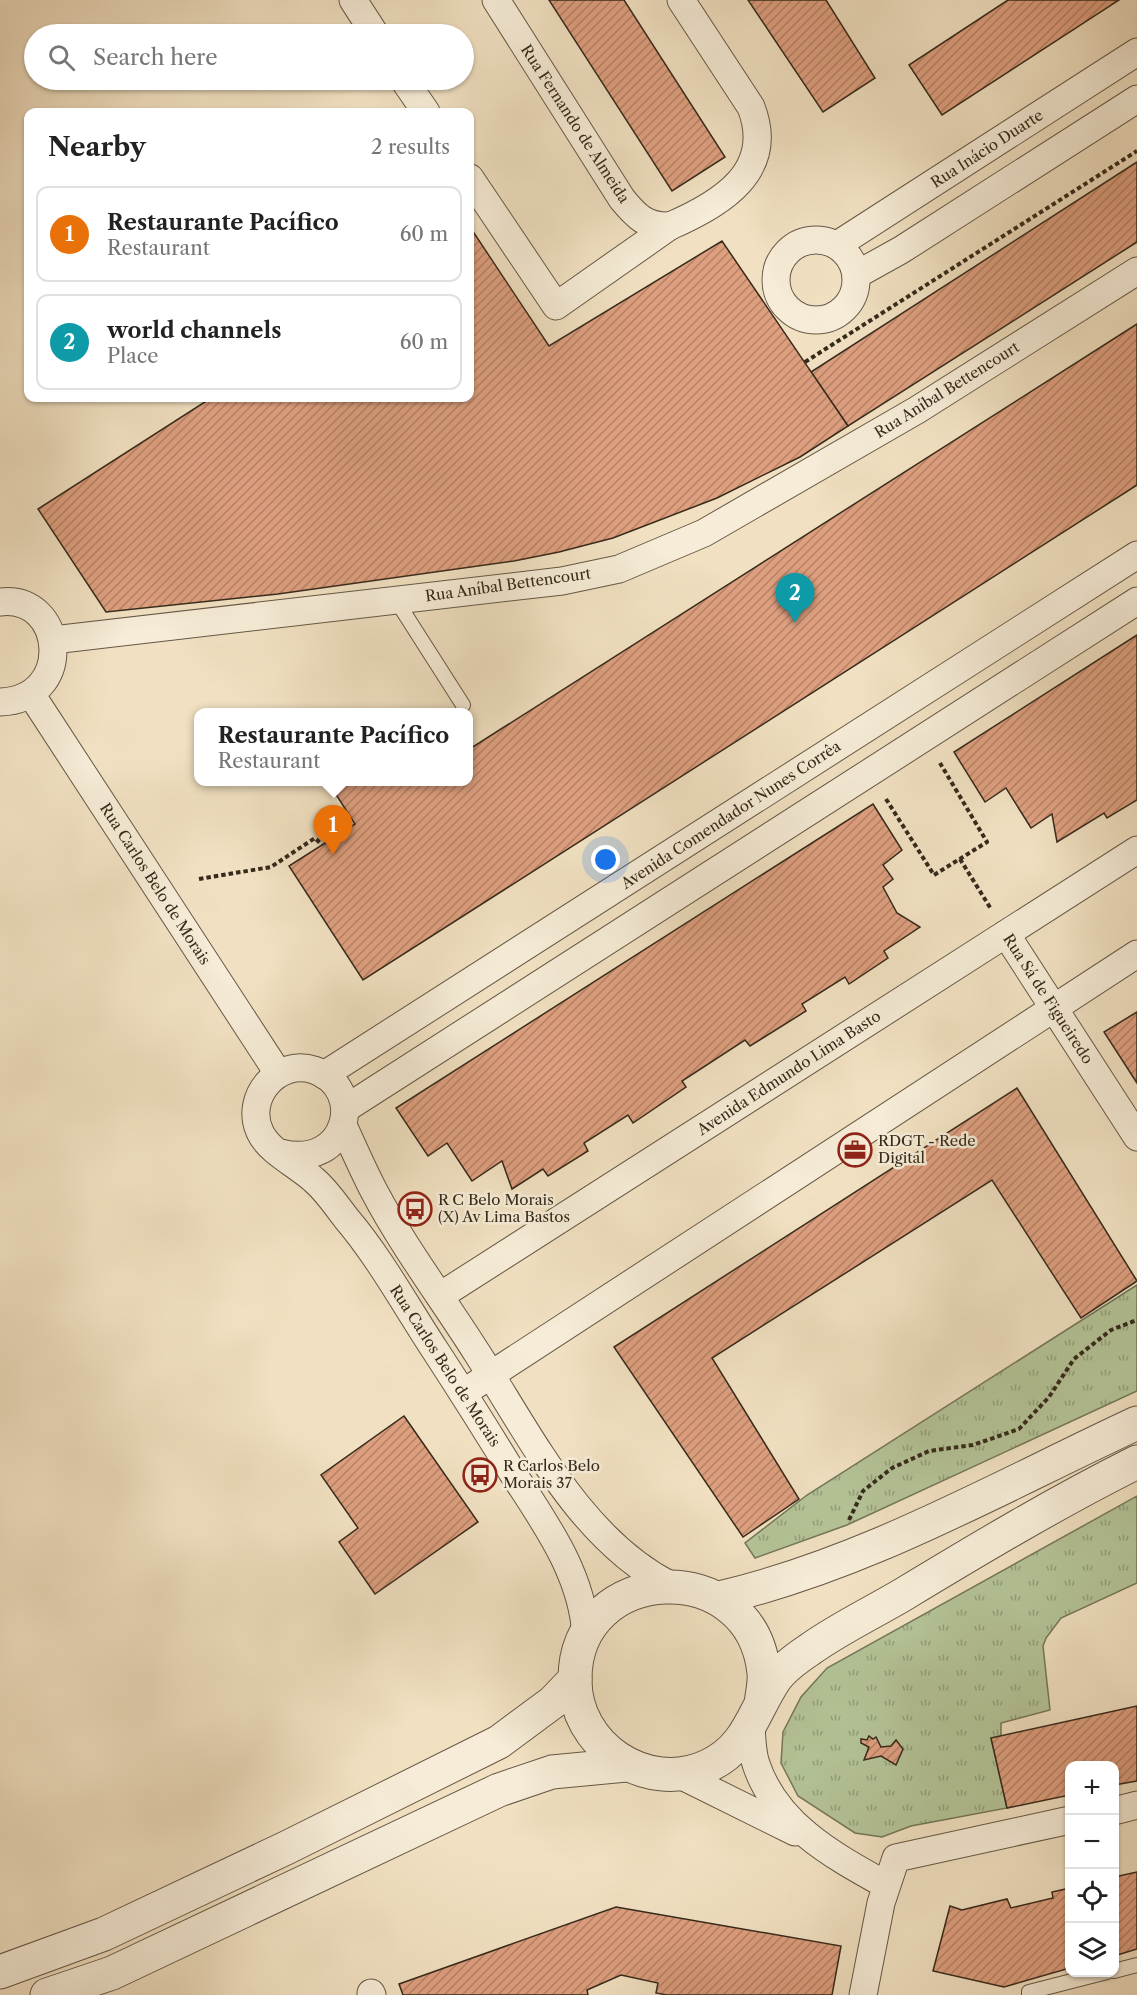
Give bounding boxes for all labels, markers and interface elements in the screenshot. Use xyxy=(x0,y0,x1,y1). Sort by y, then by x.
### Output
search box xyxy=(24,24,474,90)
icon: search xyxy=(45,41,78,74)
street label: Rua Fernando de Almeida xyxy=(517,41,634,207)
text: Search here xyxy=(93,44,218,71)
street label: Rua Inácio Duarte xyxy=(927,105,1046,192)
text: Nearby xyxy=(48,131,146,163)
text: 2 results xyxy=(371,135,450,159)
text: Restaurante Pacífico xyxy=(107,209,339,236)
text: 1 xyxy=(65,222,74,246)
text: 60 m xyxy=(400,222,448,246)
text: Restaurant xyxy=(107,236,210,260)
text: world channels xyxy=(107,317,281,344)
text: 2 xyxy=(64,330,75,354)
text: 60 m xyxy=(400,330,448,354)
street label: Rua Aníbal Bettencourt xyxy=(871,337,1023,442)
text: Place xyxy=(107,344,158,368)
street label: Rua Aníbal Bettencourt xyxy=(424,563,593,606)
pin: 2 xyxy=(776,574,814,623)
popup xyxy=(194,708,473,786)
text: Restaurante Pacífico xyxy=(218,722,449,749)
street label: Avenida Comendador Nunes Corrêa xyxy=(616,736,844,893)
text: Restaurant xyxy=(218,749,320,773)
street label: Rua Carlos Belo de Morais xyxy=(96,799,215,968)
pin: 1 xyxy=(314,806,352,855)
your location xyxy=(591,845,620,874)
street label: Rua Sá de Figueiredo xyxy=(999,930,1098,1067)
street label: Avenida Edmundo Lima Basto xyxy=(693,1006,884,1140)
place label: RDGT - Rede Digital xyxy=(878,1131,976,1167)
office icon: RDGT - Rede Digital xyxy=(837,1132,873,1168)
place label: R C Belo Morais (X) Av Lima Bastos xyxy=(438,1190,570,1226)
bus stop icon: R C Belo Morais (X) Av Lima Bastos xyxy=(397,1191,433,1227)
street label: Rua Carlos Belo de Morais xyxy=(386,1281,505,1450)
place label: R Carlos Belo Morais 37 xyxy=(503,1456,600,1492)
bus stop icon: R Carlos Belo Morais 37 xyxy=(462,1457,498,1493)
map controls xyxy=(1065,1761,1119,1977)
button: + xyxy=(1065,1761,1119,1815)
button: − xyxy=(1065,1815,1119,1869)
button: locate xyxy=(1065,1869,1119,1923)
button: layers xyxy=(1065,1923,1119,1977)

